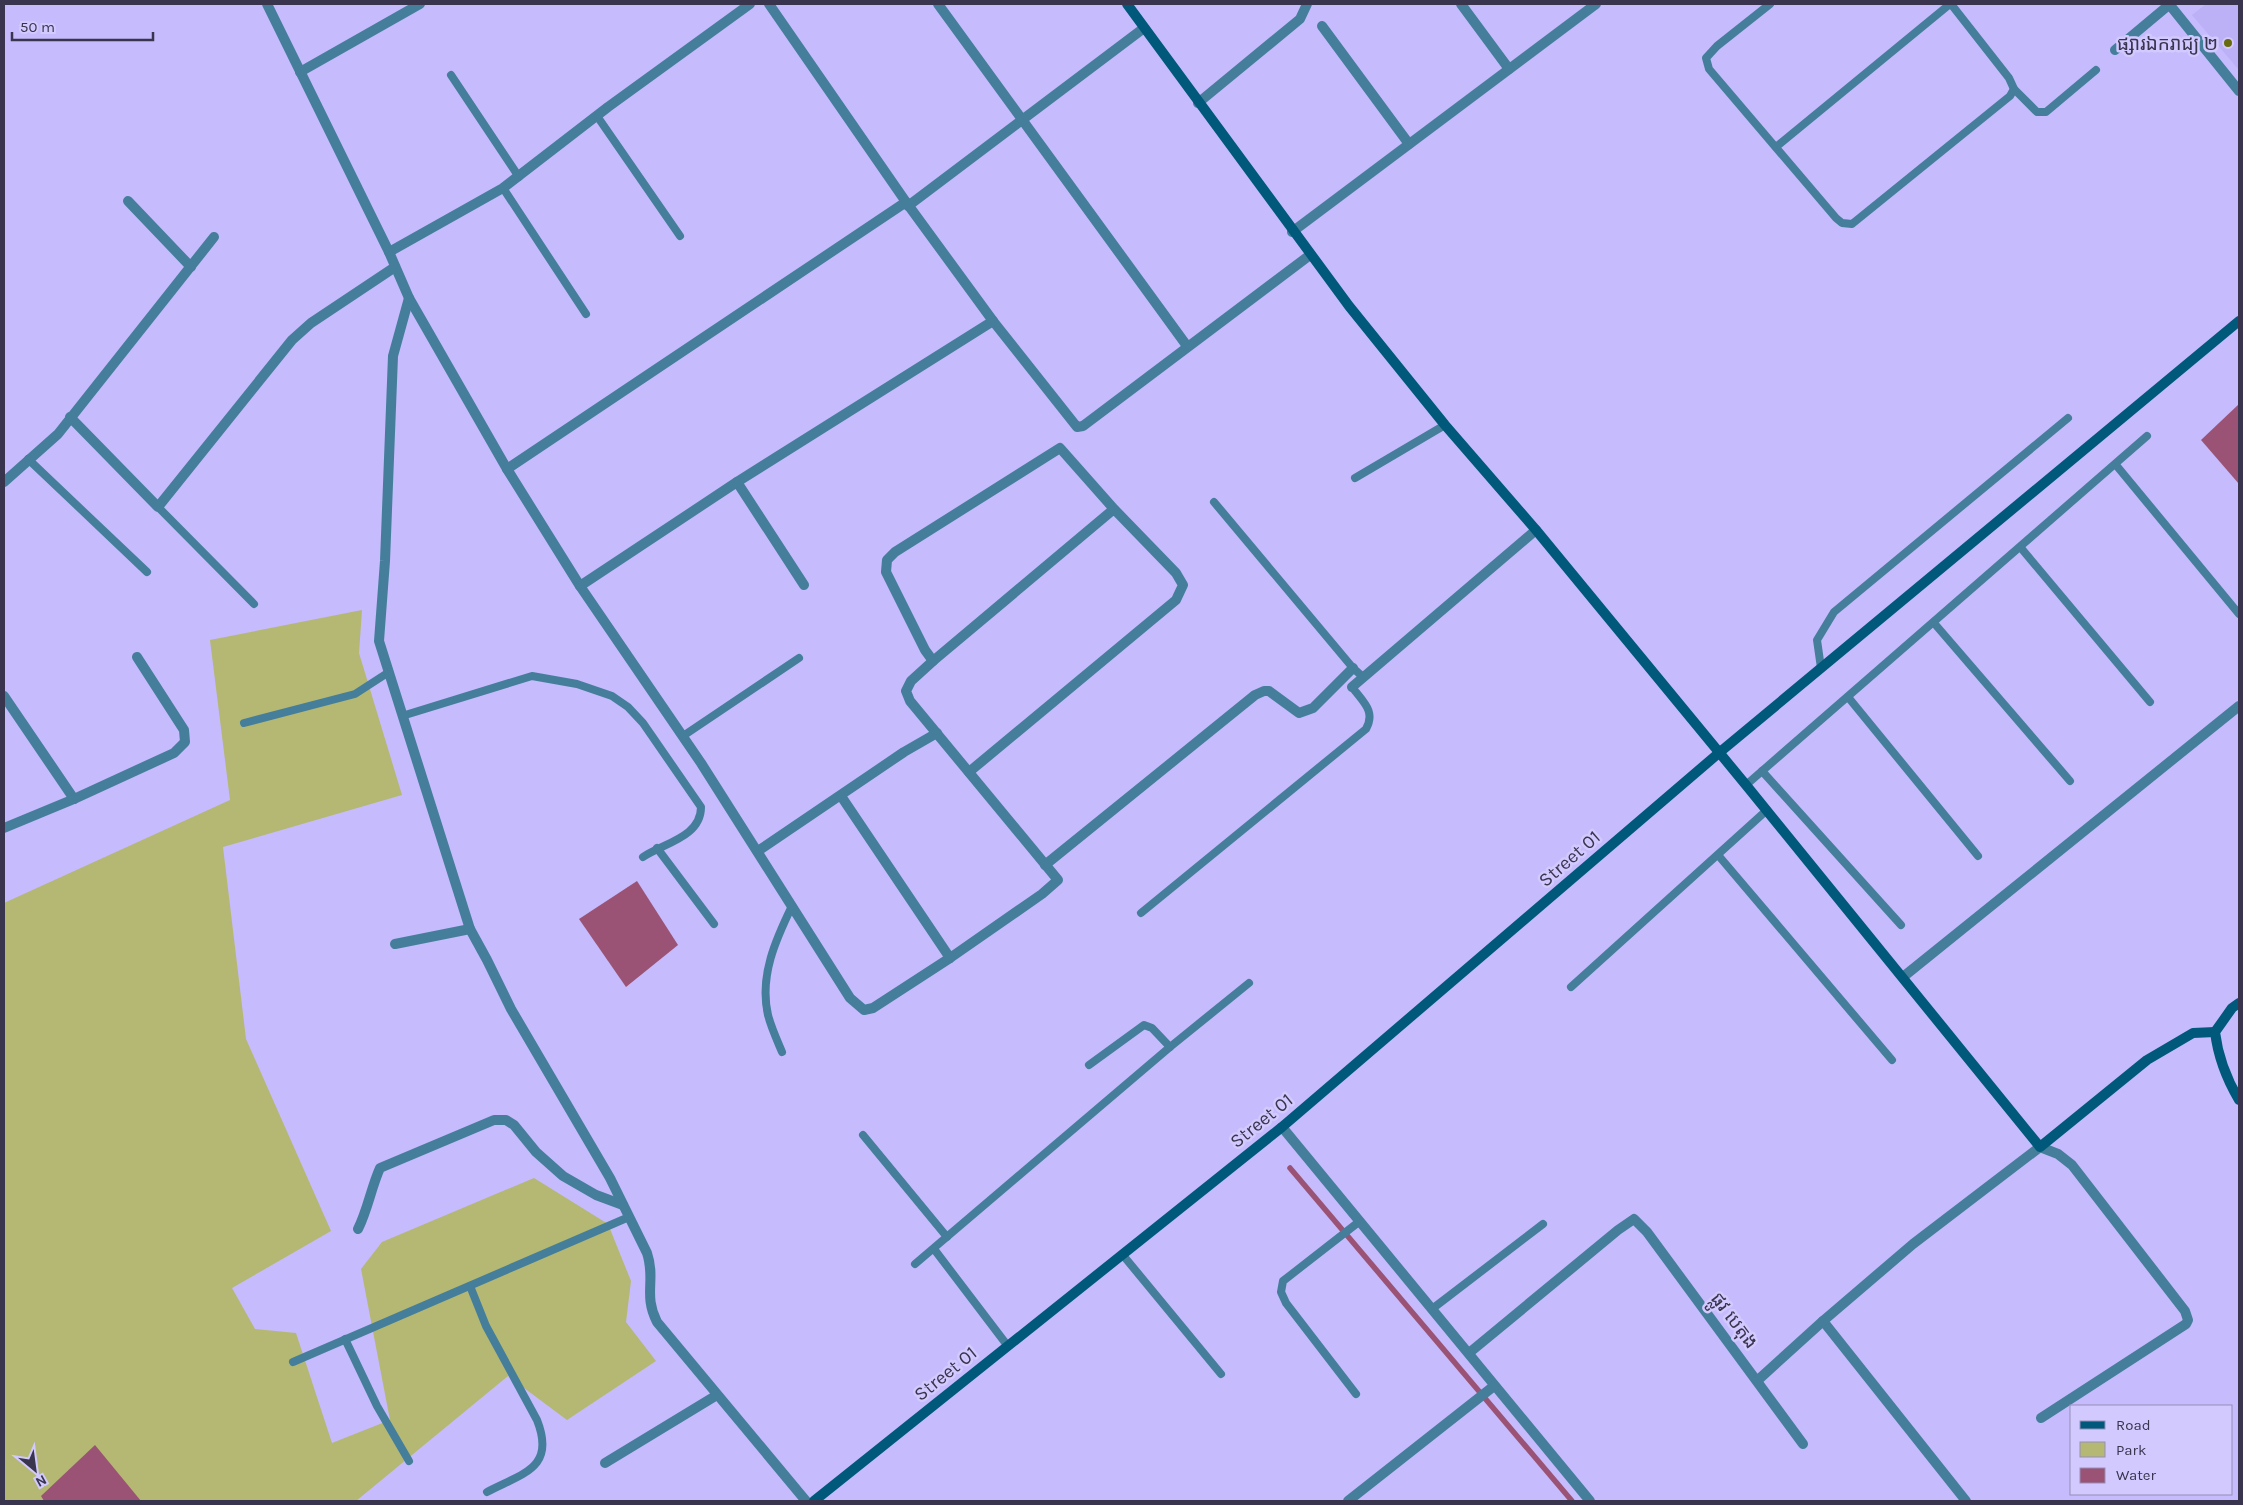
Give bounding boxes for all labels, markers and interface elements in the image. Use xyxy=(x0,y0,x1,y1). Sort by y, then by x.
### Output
scale bar xyxy=(12,10,154,42)
text: 50 m xyxy=(20,18,55,36)
place label: ផ្សារឯករាជ្យ ២ xyxy=(2117,33,2218,55)
marker: ផ្សារឯករាជ្យ ២ xyxy=(2222,37,2234,49)
street label: Street 01 xyxy=(1534,826,1605,891)
street label: Street 01 xyxy=(1226,1089,1297,1153)
street label: ផ្លូវ បេតុង xyxy=(1702,1288,1762,1356)
street label: Street 01 xyxy=(910,1342,981,1406)
legend xyxy=(2070,1405,2233,1495)
text: Road xyxy=(2116,1416,2151,1434)
text: Park xyxy=(2116,1441,2146,1459)
north arrow xyxy=(10,1445,60,1495)
text: Water xyxy=(2116,1466,2157,1484)
text: N xyxy=(33,1471,50,1491)

